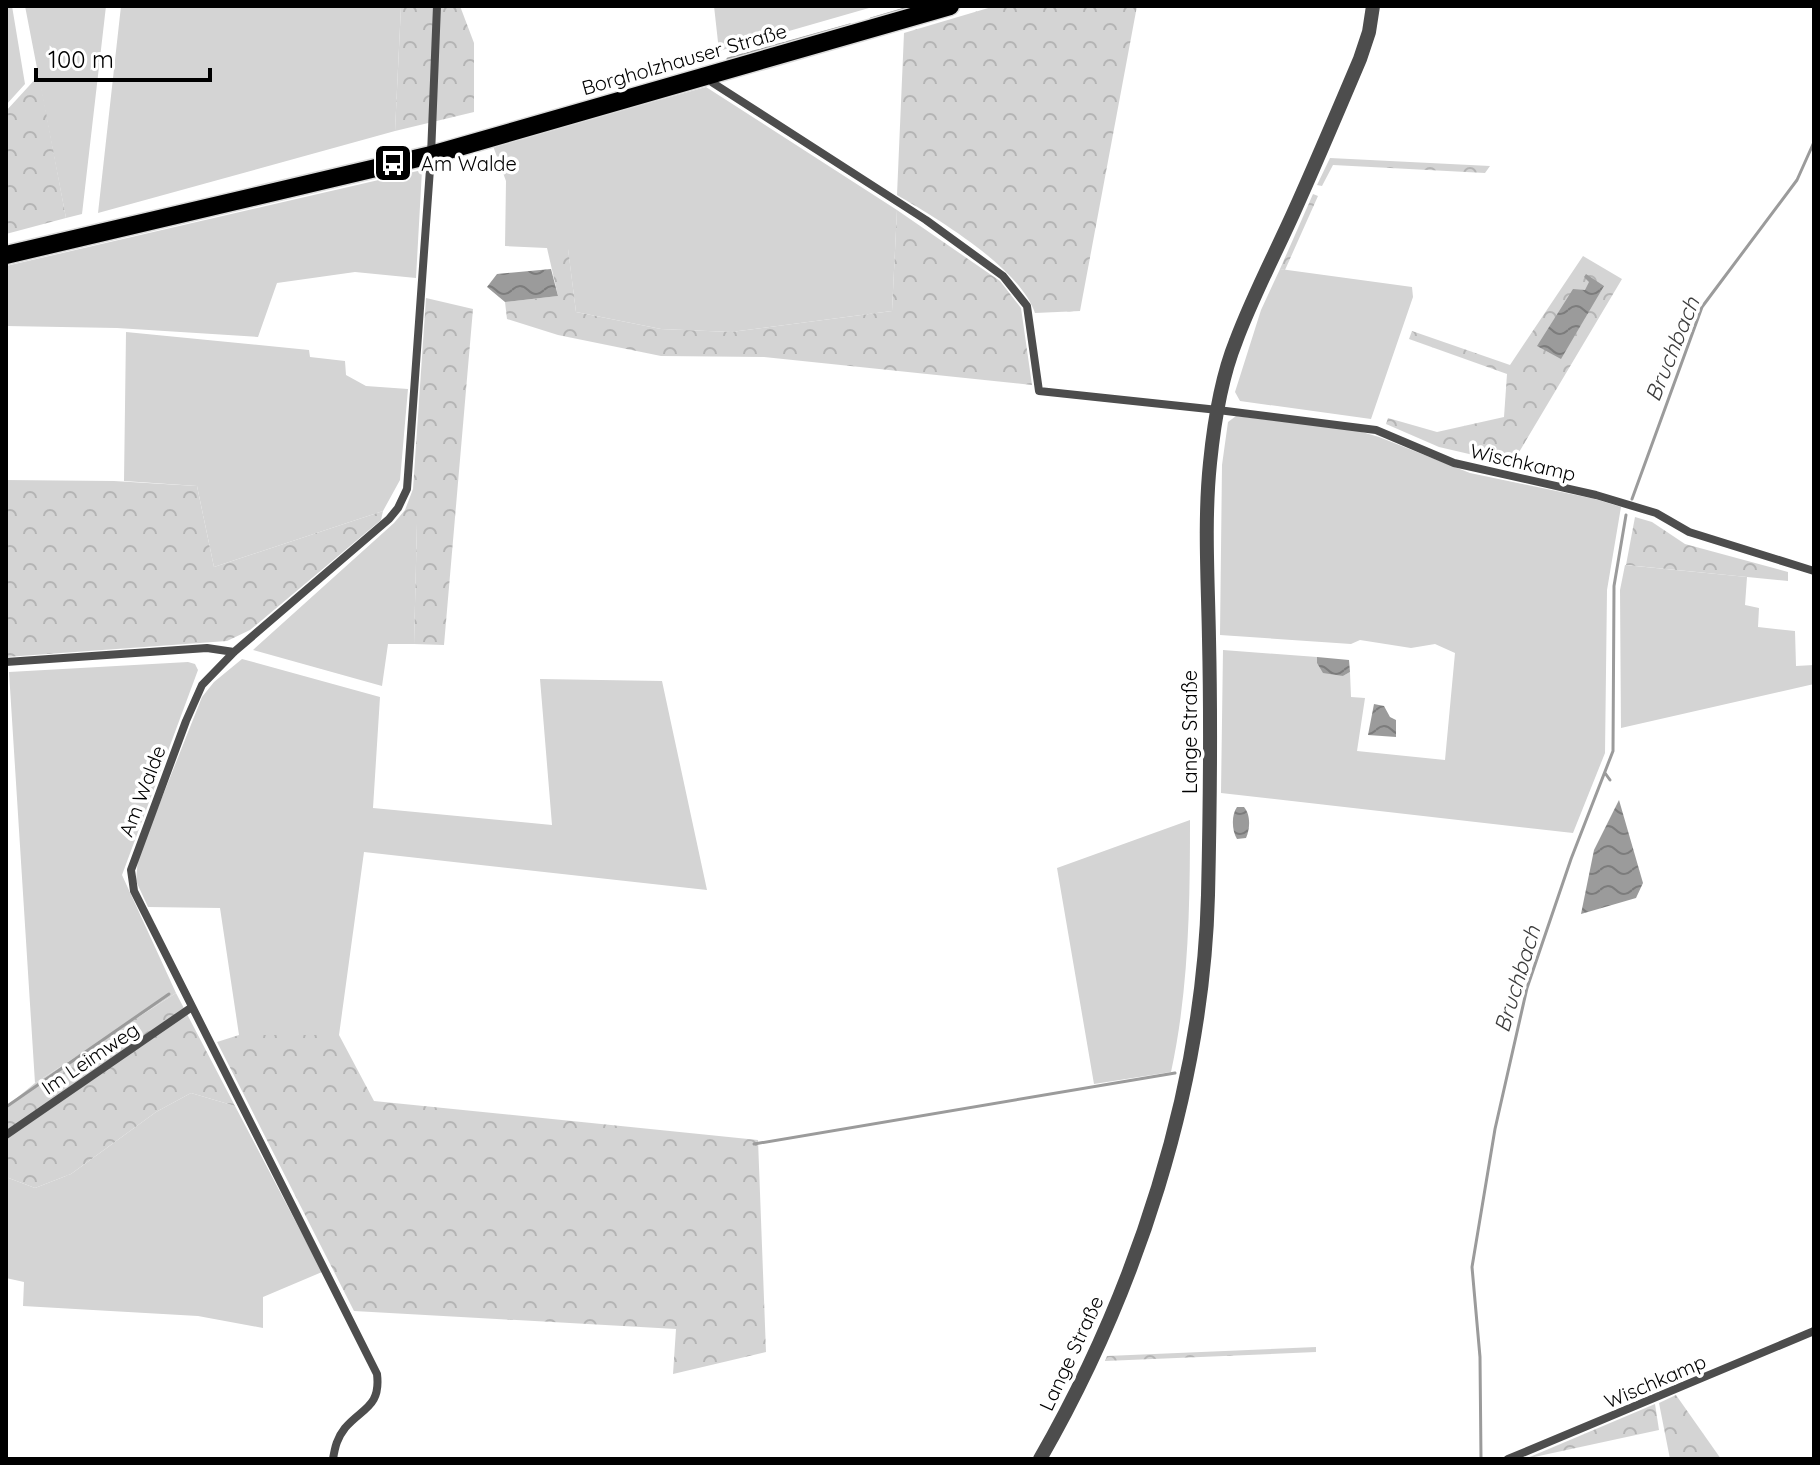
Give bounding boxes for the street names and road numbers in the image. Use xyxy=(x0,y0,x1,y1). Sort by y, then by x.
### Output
street label: Borgholzhauser Straße xyxy=(579,18,789,100)
street label: Wischkamp xyxy=(1468,438,1578,486)
street label: Lange Straße xyxy=(1177,670,1202,794)
street label: Am Walde xyxy=(113,742,171,840)
street label: Im Leimweg xyxy=(37,1016,143,1100)
street label: Lange Straße xyxy=(1033,1291,1109,1415)
street label: Wischkamp xyxy=(1600,1348,1710,1414)

